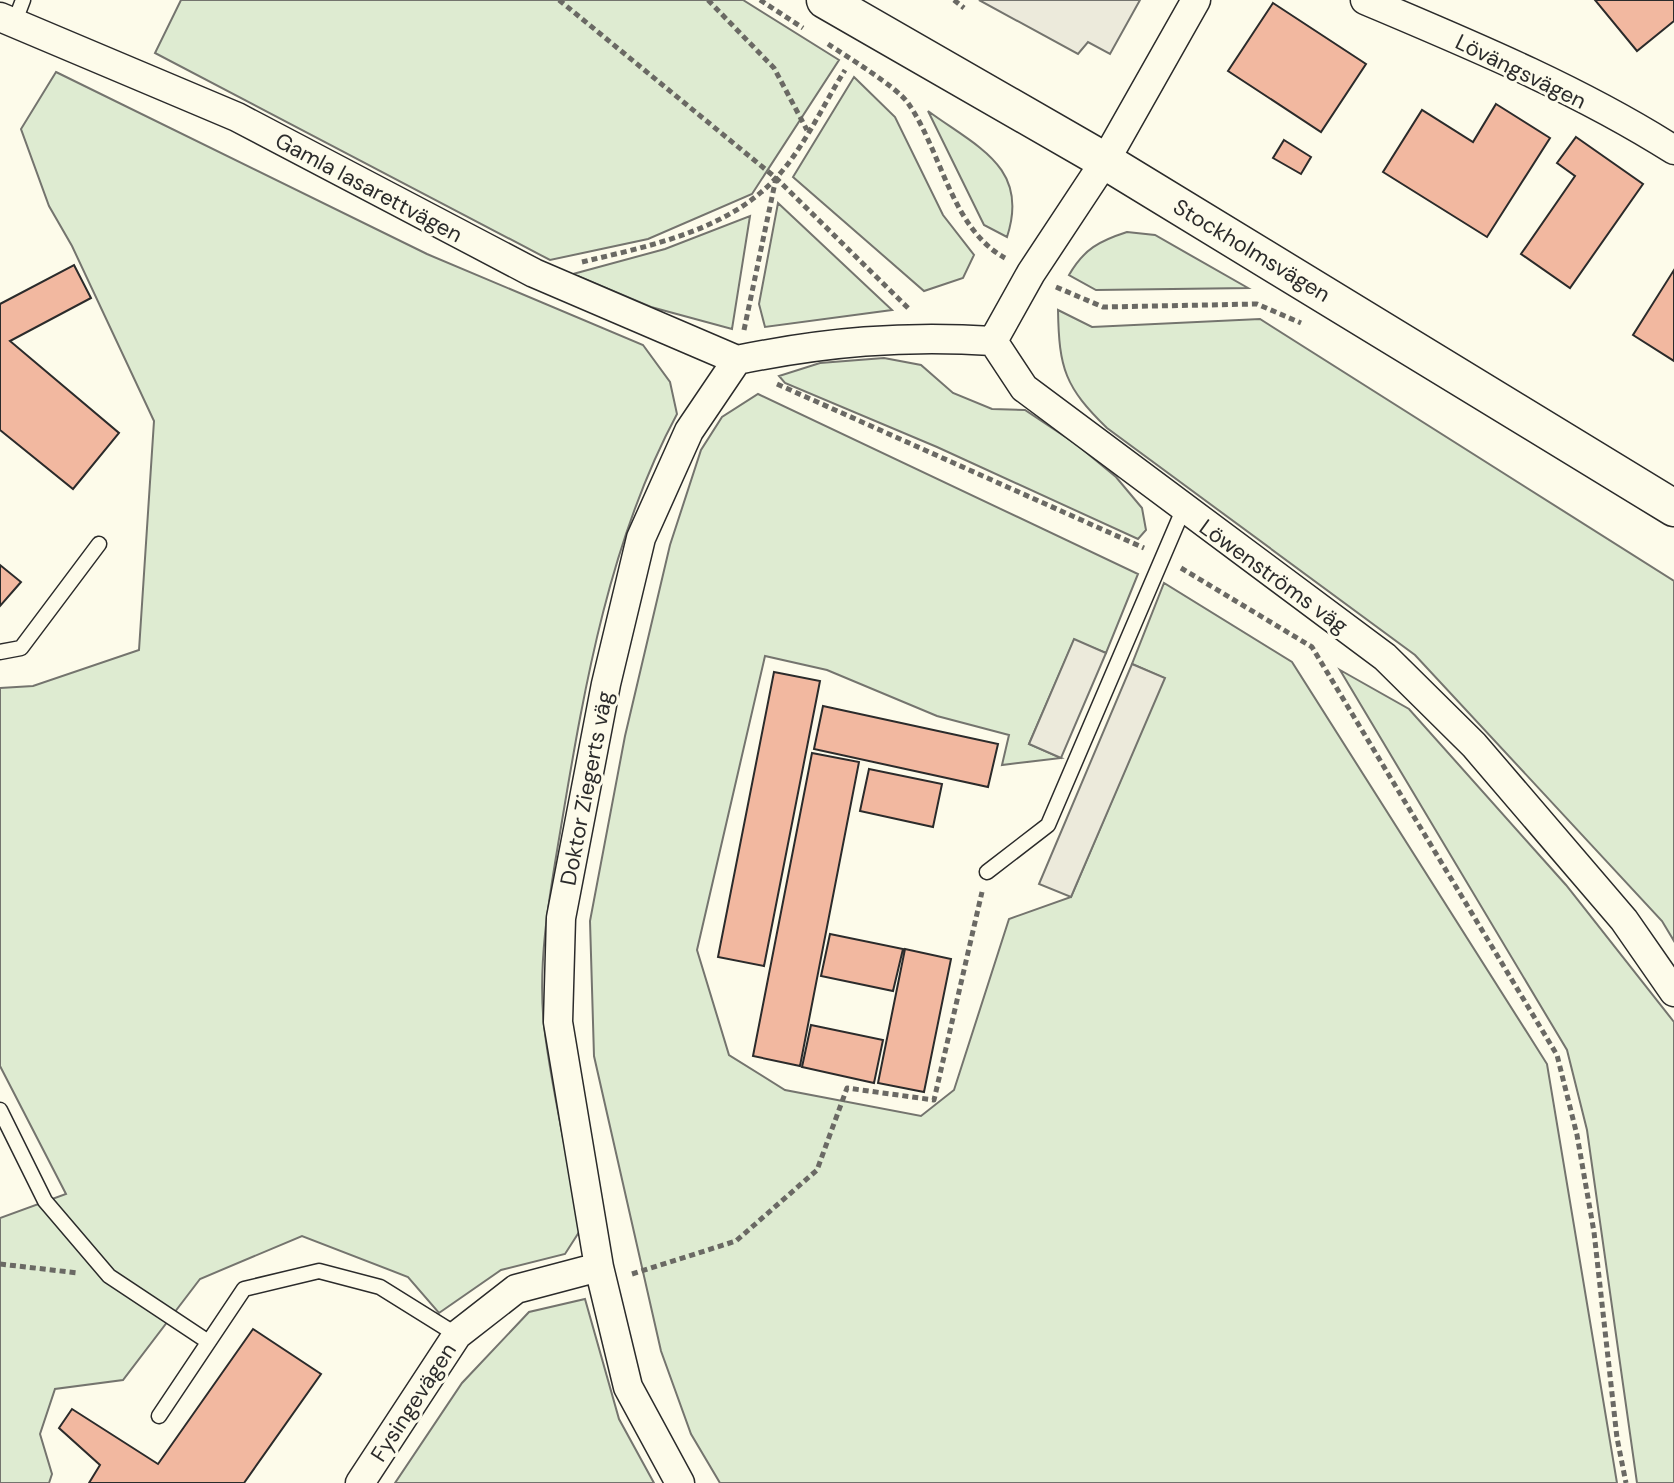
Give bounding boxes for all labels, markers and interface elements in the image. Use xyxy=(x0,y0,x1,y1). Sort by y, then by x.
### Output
street label: Lövängsvägen xyxy=(1451,27,1591,116)
street label: Gamla lasarettvägen xyxy=(270,126,467,249)
street label: Stockholmsvägen xyxy=(1168,192,1336,309)
street label: Löwenströms väg xyxy=(1194,513,1354,640)
street label: Doktor Ziegerts väg xyxy=(553,688,620,888)
street label: Fysingevägen xyxy=(364,1337,463,1467)

